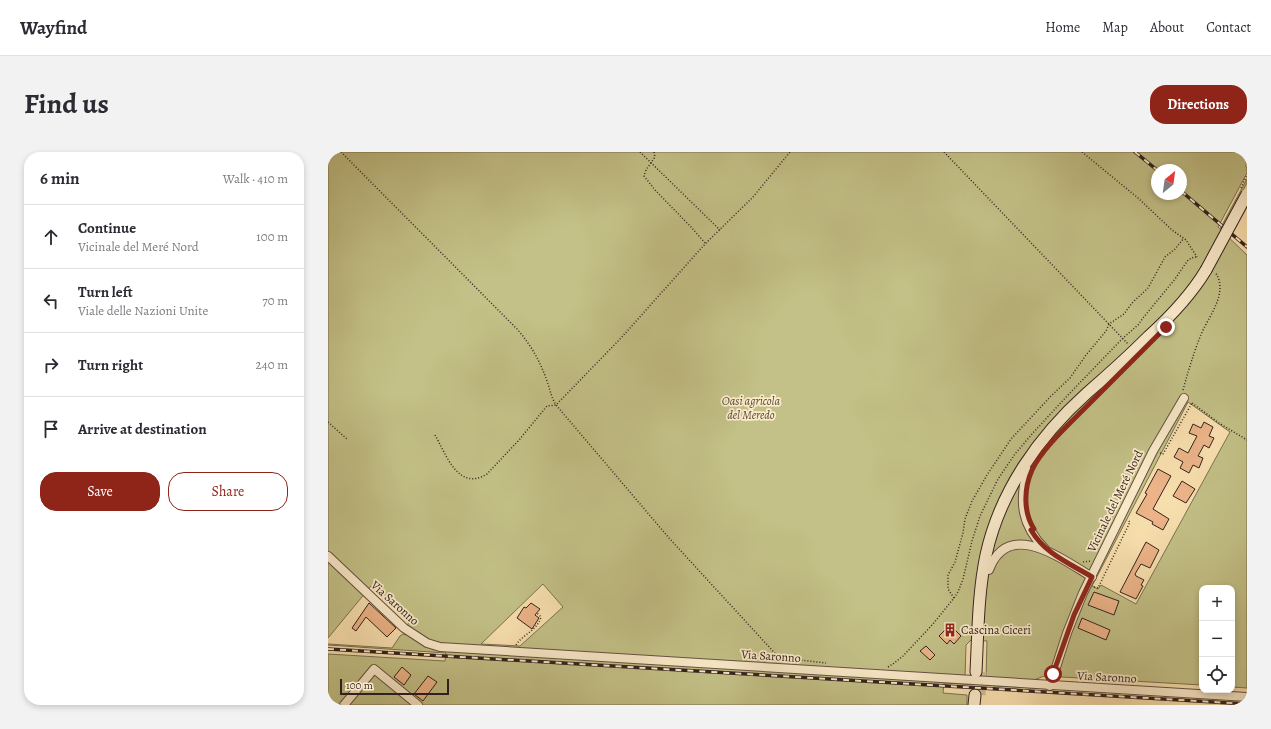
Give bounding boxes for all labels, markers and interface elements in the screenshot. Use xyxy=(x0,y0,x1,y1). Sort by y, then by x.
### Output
text: Wayfind xyxy=(20,15,87,41)
text: Home xyxy=(1045,18,1080,37)
text: Map xyxy=(1102,18,1128,37)
text: About xyxy=(1150,18,1184,37)
text: Contact xyxy=(1206,18,1251,37)
text: Find us xyxy=(24,85,109,123)
button: Directions xyxy=(1150,85,1247,124)
north arrow xyxy=(1151,164,1187,200)
text: 6 min xyxy=(40,167,80,190)
text: Walk · 410 m xyxy=(223,170,288,187)
text: Continue xyxy=(78,218,136,238)
icon: ahead xyxy=(40,226,62,248)
text: 100 m xyxy=(256,228,288,245)
text: Vicinale del Meré Nord xyxy=(78,238,199,255)
text: Turn left xyxy=(78,282,133,302)
icon: left xyxy=(40,290,62,312)
text: 70 m xyxy=(262,292,288,309)
text: Viale delle Nazioni Unite xyxy=(78,302,208,319)
route end xyxy=(1157,318,1175,336)
icon: right xyxy=(40,354,62,376)
text: Turn right xyxy=(78,355,143,375)
text: 240 m xyxy=(256,356,288,373)
park label: Oasi agricola del Meredo xyxy=(722,393,781,423)
icon: arrive xyxy=(40,418,62,440)
text: Arrive at destination xyxy=(78,419,207,439)
street label: Vicinale del Meré Nord xyxy=(1083,447,1147,556)
button: Save xyxy=(40,472,160,511)
button: Share xyxy=(168,472,288,511)
street label: Via Saronno xyxy=(367,576,422,629)
map controls xyxy=(1199,585,1235,693)
button: + xyxy=(1199,585,1235,621)
button: − xyxy=(1199,621,1235,657)
building icon: Cascina Ciceri xyxy=(942,622,958,638)
place label: Cascina Ciceri xyxy=(961,622,1031,638)
street label: Via Saronno xyxy=(740,646,801,666)
button: locate xyxy=(1199,657,1235,693)
route start xyxy=(1044,665,1062,683)
street label: Via Saronno xyxy=(1076,667,1137,687)
scale bar xyxy=(340,677,449,696)
text: 100 m xyxy=(346,678,373,693)

